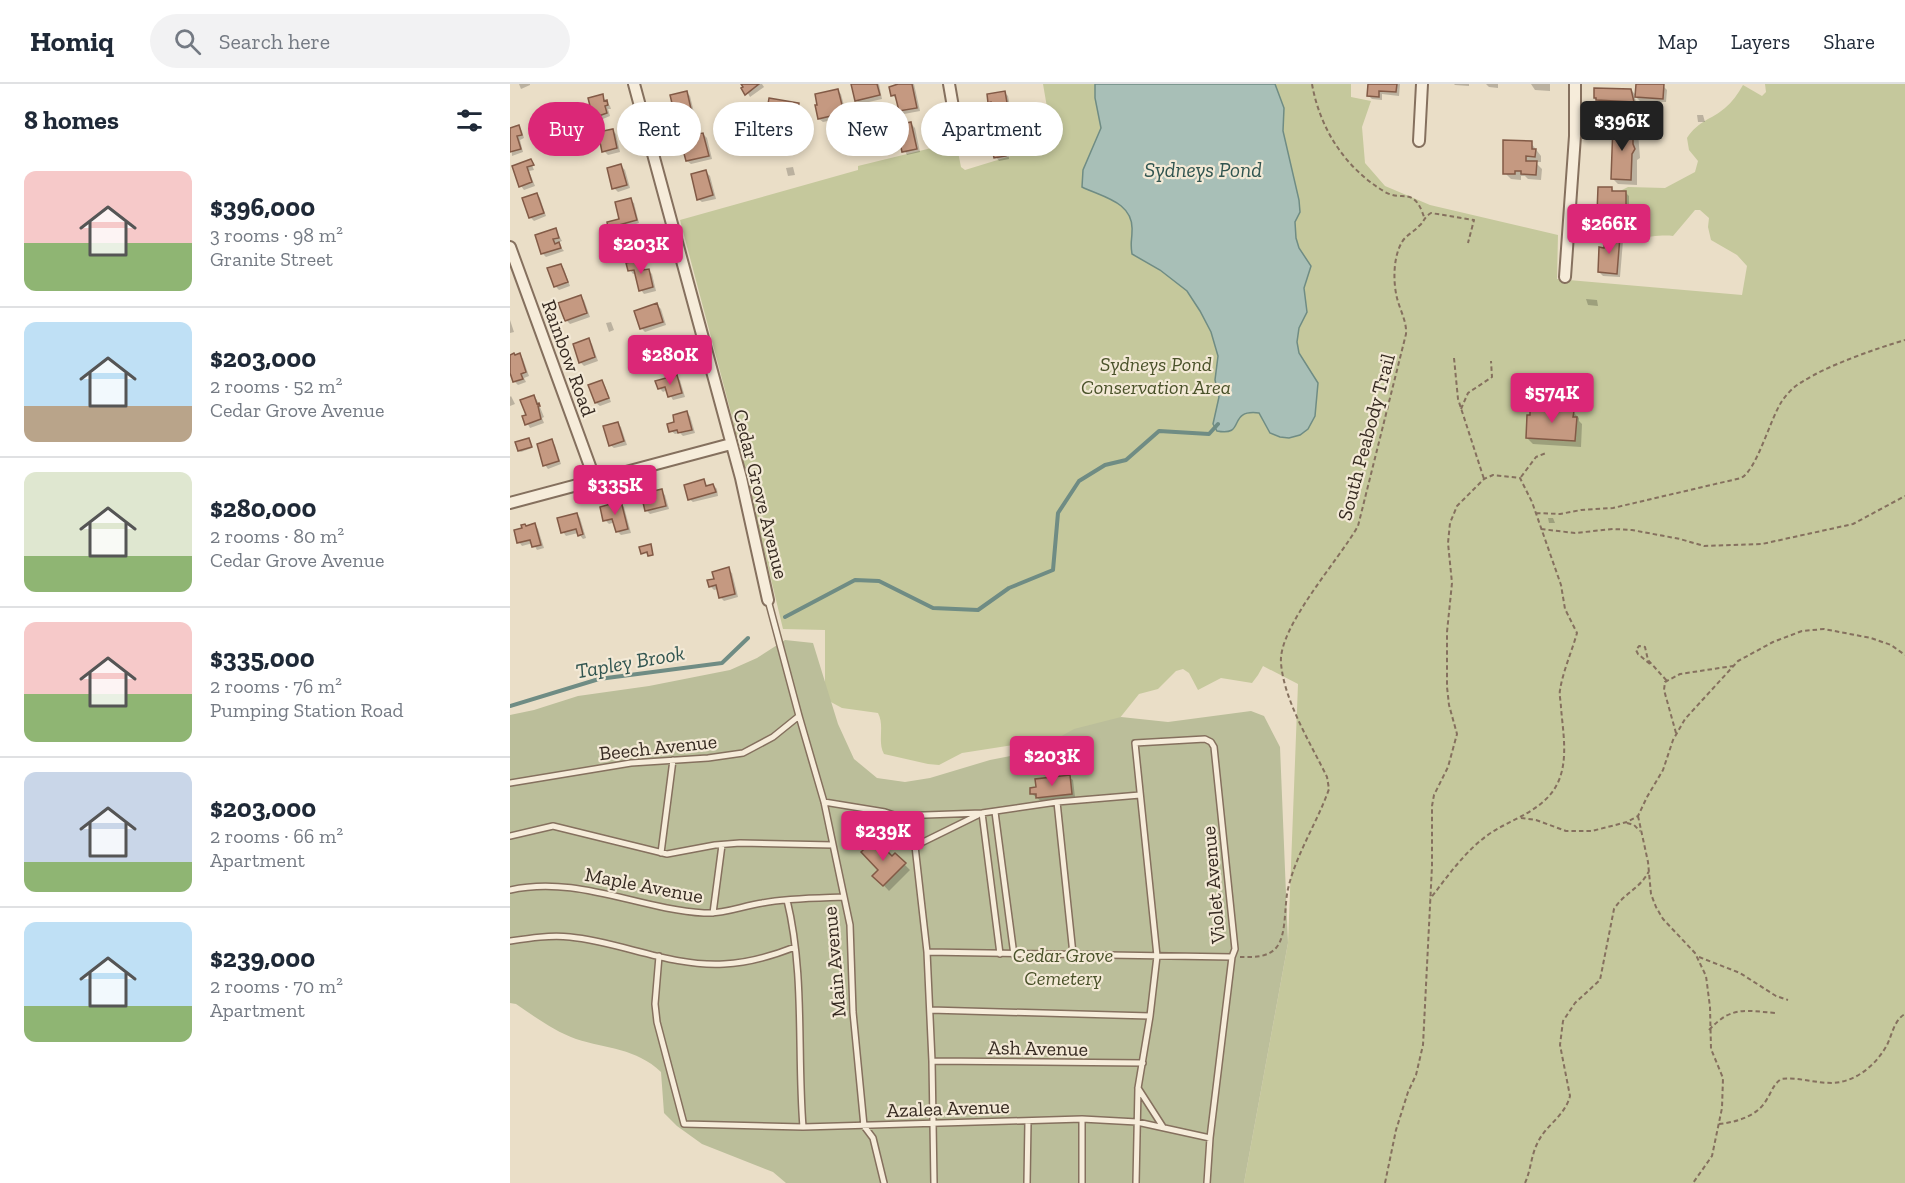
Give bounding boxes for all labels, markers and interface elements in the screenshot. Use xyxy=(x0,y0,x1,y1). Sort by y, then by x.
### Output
search box xyxy=(150,14,570,68)
text: Homiq xyxy=(30,25,114,58)
icon: search xyxy=(171,25,204,58)
text: Search here xyxy=(219,28,330,55)
text: Map xyxy=(1658,29,1698,54)
text: Layers xyxy=(1731,29,1790,54)
text: Share xyxy=(1823,29,1875,54)
pin: $396K xyxy=(1580,101,1664,152)
chip: Buy xyxy=(528,102,605,156)
chip: Rent xyxy=(617,102,701,156)
chip: Filters xyxy=(713,102,814,156)
chip: New xyxy=(826,102,909,156)
chip: Apartment xyxy=(921,102,1063,156)
text: 8 homes xyxy=(24,104,119,136)
icon: filters xyxy=(453,104,486,137)
text: $396K xyxy=(1594,108,1650,132)
water label: Sydneys Pond xyxy=(1144,157,1262,182)
text: $396,000 xyxy=(210,191,315,223)
icon: home xyxy=(72,195,144,267)
pin: $266K xyxy=(1567,204,1651,255)
text: $266K xyxy=(1581,211,1637,235)
text: 3 rooms · 98 m² xyxy=(210,223,343,247)
pin: $203K xyxy=(599,224,683,275)
text: $203K xyxy=(613,231,669,255)
text: Granite Street xyxy=(210,247,333,271)
street label: Rainbow Road xyxy=(537,296,601,420)
pin: $280K xyxy=(628,335,712,386)
text: $203,000 xyxy=(210,342,316,374)
text: $280K xyxy=(642,342,698,366)
icon: home xyxy=(72,346,144,418)
street label: South Peabody Trail xyxy=(1332,351,1400,523)
park label: Sydneys Pond Conservation Area xyxy=(1081,352,1231,399)
pin: $574K xyxy=(1510,373,1594,424)
text: 2 rooms · 52 m² xyxy=(210,374,343,398)
text: $574K xyxy=(1525,380,1579,404)
text: Cedar Grove Avenue xyxy=(210,398,384,422)
street label: Cedar Grove Avenue xyxy=(728,407,794,581)
pin: $335K xyxy=(573,465,657,516)
text: $335K xyxy=(587,472,643,496)
text: $280,000 xyxy=(210,492,316,524)
icon: home xyxy=(72,496,144,568)
text: 2 rooms · 80 m² xyxy=(210,524,344,548)
text: Cedar Grove Avenue xyxy=(210,548,384,572)
water label: Tapley Brook xyxy=(573,640,686,683)
text: $335,000 xyxy=(210,642,315,674)
icon: home xyxy=(72,646,144,718)
text: 2 rooms · 76 m² xyxy=(210,674,342,698)
text: Pumping Station Road xyxy=(210,698,404,722)
street label: Beech Avenue xyxy=(598,729,718,765)
pin: $203K xyxy=(1010,736,1094,787)
text: $203K xyxy=(1024,743,1080,767)
text: $203,000 xyxy=(210,792,316,824)
icon: home xyxy=(72,796,144,868)
pin: $239K xyxy=(841,811,925,862)
text: $239K xyxy=(855,818,911,842)
text: 2 rooms · 66 m² xyxy=(210,824,343,848)
street label: Violet Avenue xyxy=(1196,825,1230,946)
text: Apartment xyxy=(210,848,305,872)
street label: Maple Avenue xyxy=(583,862,705,908)
street label: Main Avenue xyxy=(817,905,851,1019)
text: $239,000 xyxy=(210,942,315,974)
park label: Cedar Grove Cemetery xyxy=(1013,943,1113,990)
icon: home xyxy=(72,946,144,1018)
text: 2 rooms · 70 m² xyxy=(210,974,343,998)
text: Apartment xyxy=(210,998,305,1022)
street label: Ash Avenue xyxy=(988,1035,1088,1061)
street label: Azalea Avenue xyxy=(886,1094,1010,1122)

